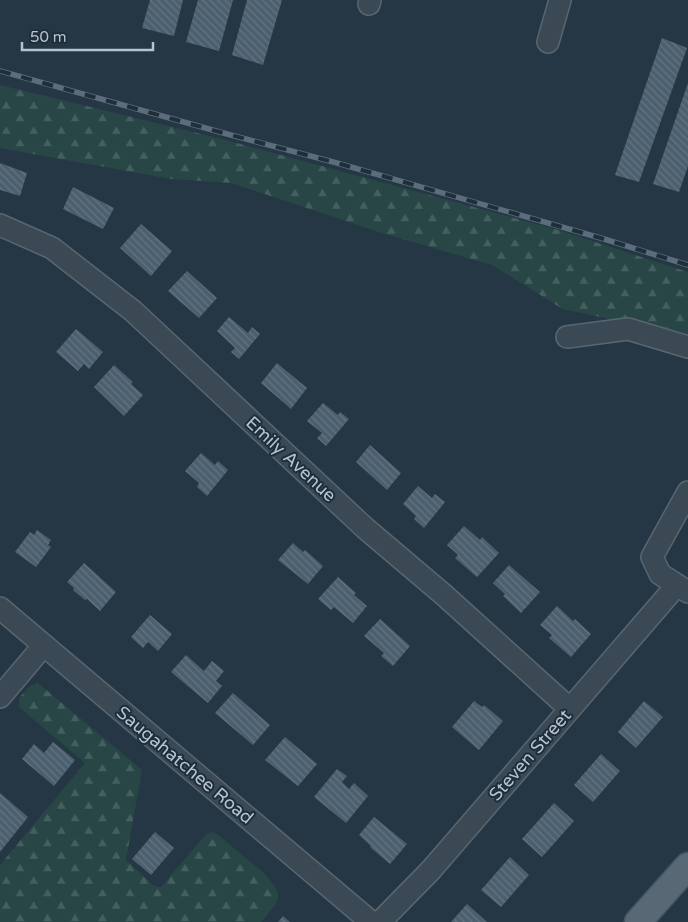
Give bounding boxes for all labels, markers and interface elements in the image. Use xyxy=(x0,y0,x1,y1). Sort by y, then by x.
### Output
scale bar xyxy=(22,20,154,52)
text: 50 m xyxy=(30,28,67,46)
street label: Emily Avenue xyxy=(241,412,341,506)
street label: Saugahatchee Road xyxy=(112,701,258,829)
street label: Steven Street xyxy=(484,705,576,805)

